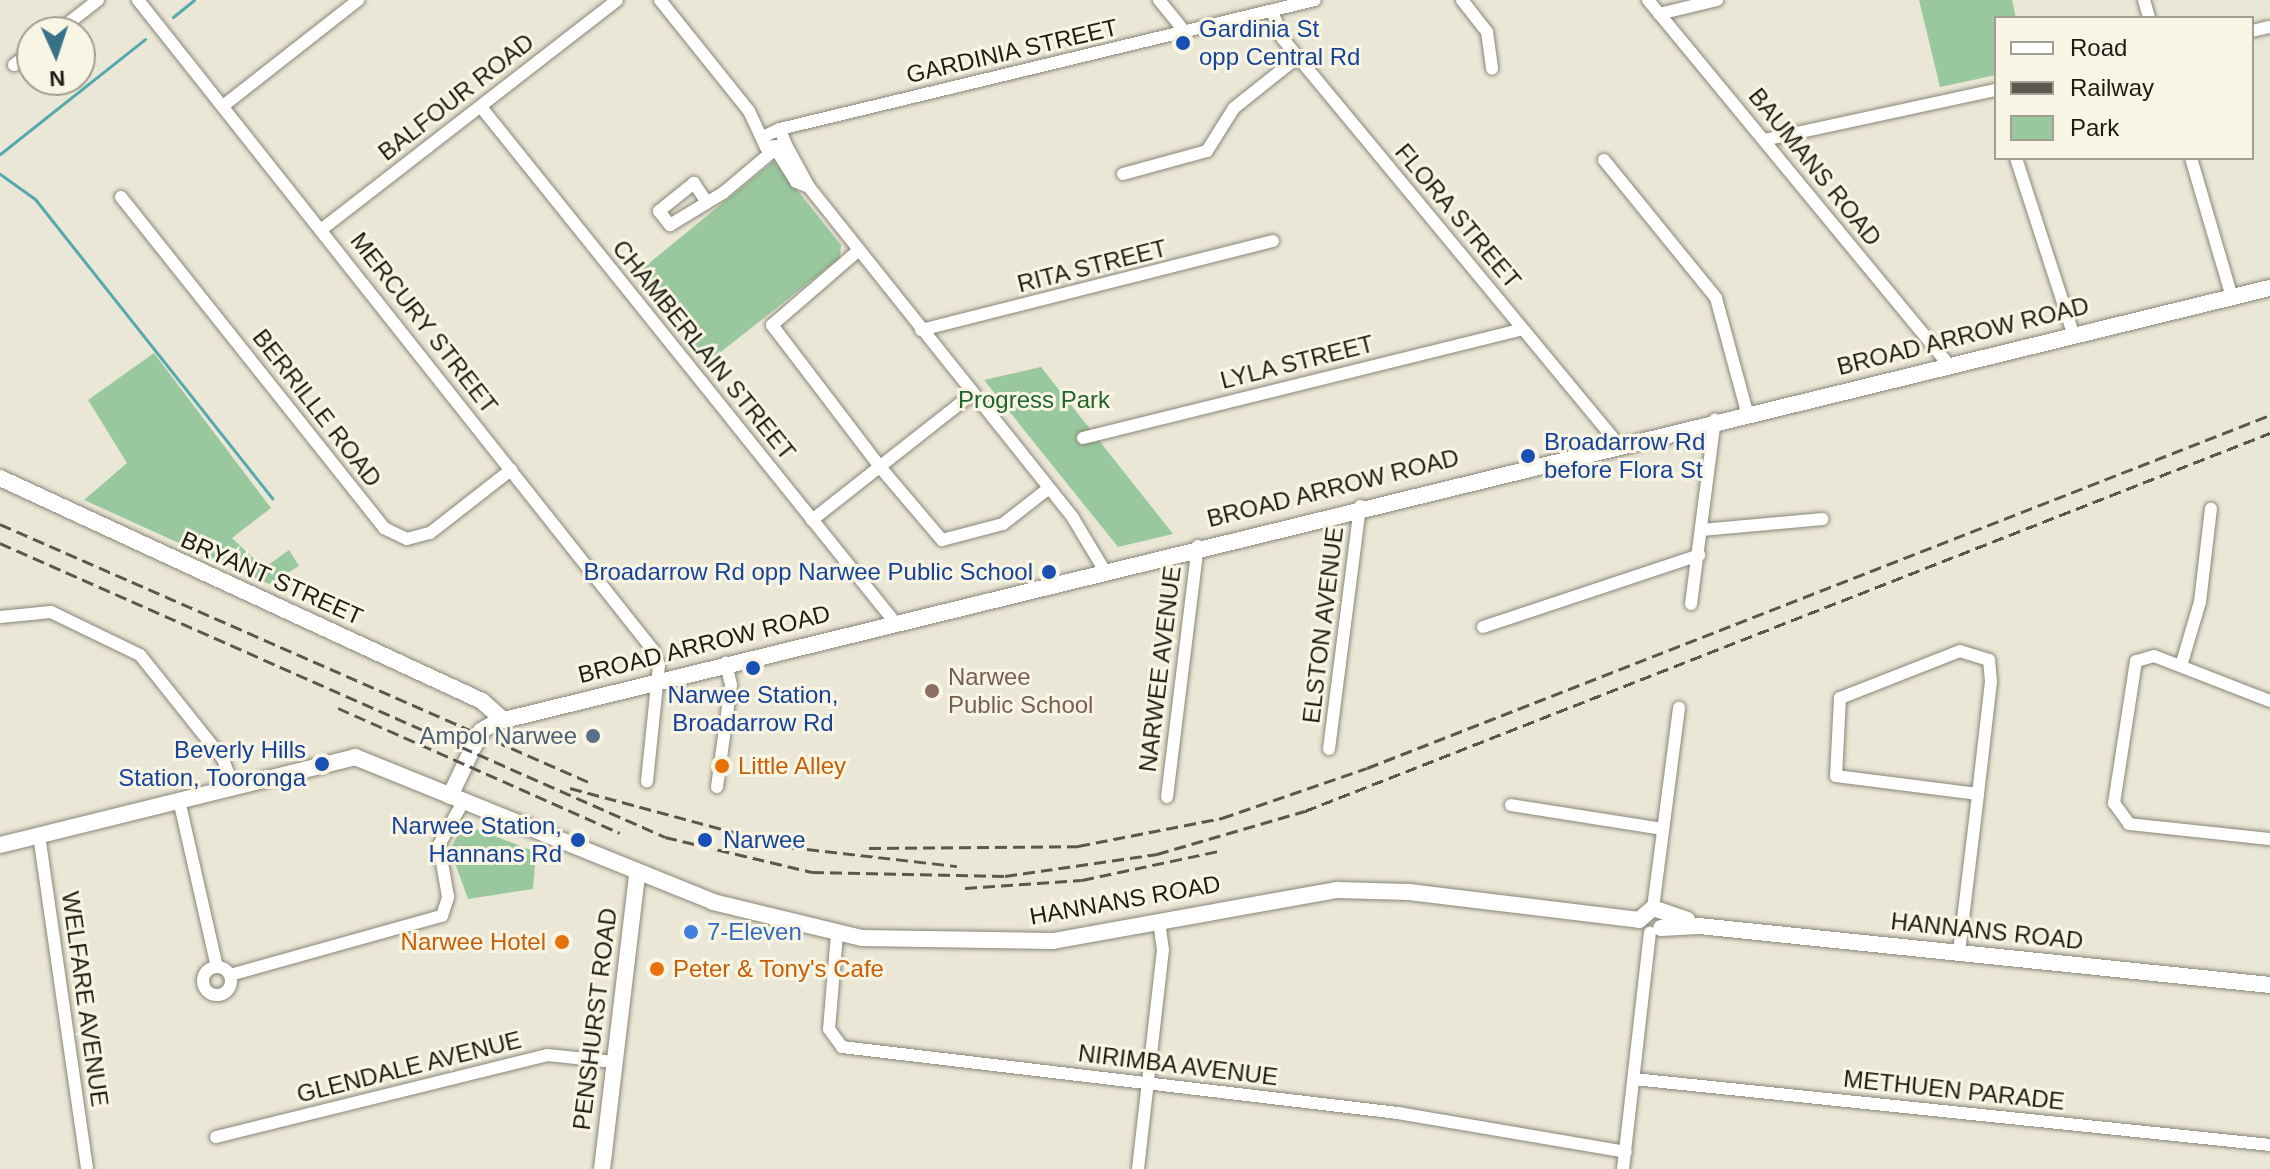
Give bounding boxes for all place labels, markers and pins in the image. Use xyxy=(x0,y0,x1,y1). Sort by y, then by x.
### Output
place label: Gardinia St opp Central Rd xyxy=(1199,15,1360,71)
marker: Gardinia St opp Central Rd xyxy=(1174,34,1192,52)
place label: Broadarrow Rd before Flora St xyxy=(1544,428,1705,484)
marker: Broadarrow Rd before Flora St xyxy=(1519,447,1537,465)
place label: Broadarrow Rd opp Narwee Public School xyxy=(583,558,1033,586)
marker: Broadarrow Rd opp Narwee Public School xyxy=(1040,563,1058,581)
marker: Narwee Station, Broadarrow Rd xyxy=(744,659,762,677)
place label: Narwee Public School xyxy=(948,663,1093,719)
place label: Narwee Station, Broadarrow Rd xyxy=(668,681,838,737)
marker: Narwee Public School xyxy=(923,682,941,700)
place label: Ampol Narwee xyxy=(420,722,577,750)
marker: Ampol Narwee xyxy=(584,727,602,745)
place label: Beverly Hills Station, Tooronga xyxy=(118,736,306,792)
place label: Little Alley xyxy=(738,752,847,780)
marker: Beverly Hills Station, Tooronga xyxy=(313,755,331,773)
marker: Little Alley xyxy=(713,757,731,775)
place label: Narwee Station, Hannans Rd xyxy=(391,812,562,868)
place label: Narwee xyxy=(723,826,806,854)
marker: Narwee xyxy=(694,829,716,851)
marker: Narwee Station, Hannans Rd xyxy=(569,831,587,849)
place label: 7-Eleven xyxy=(707,918,802,946)
marker: 7-Eleven xyxy=(682,923,700,941)
place label: Narwee Hotel xyxy=(401,928,546,956)
marker: Narwee Hotel xyxy=(553,933,571,951)
place label: Peter & Tony's Cafe xyxy=(673,955,884,983)
marker: Peter & Tony's Cafe xyxy=(648,960,666,978)

